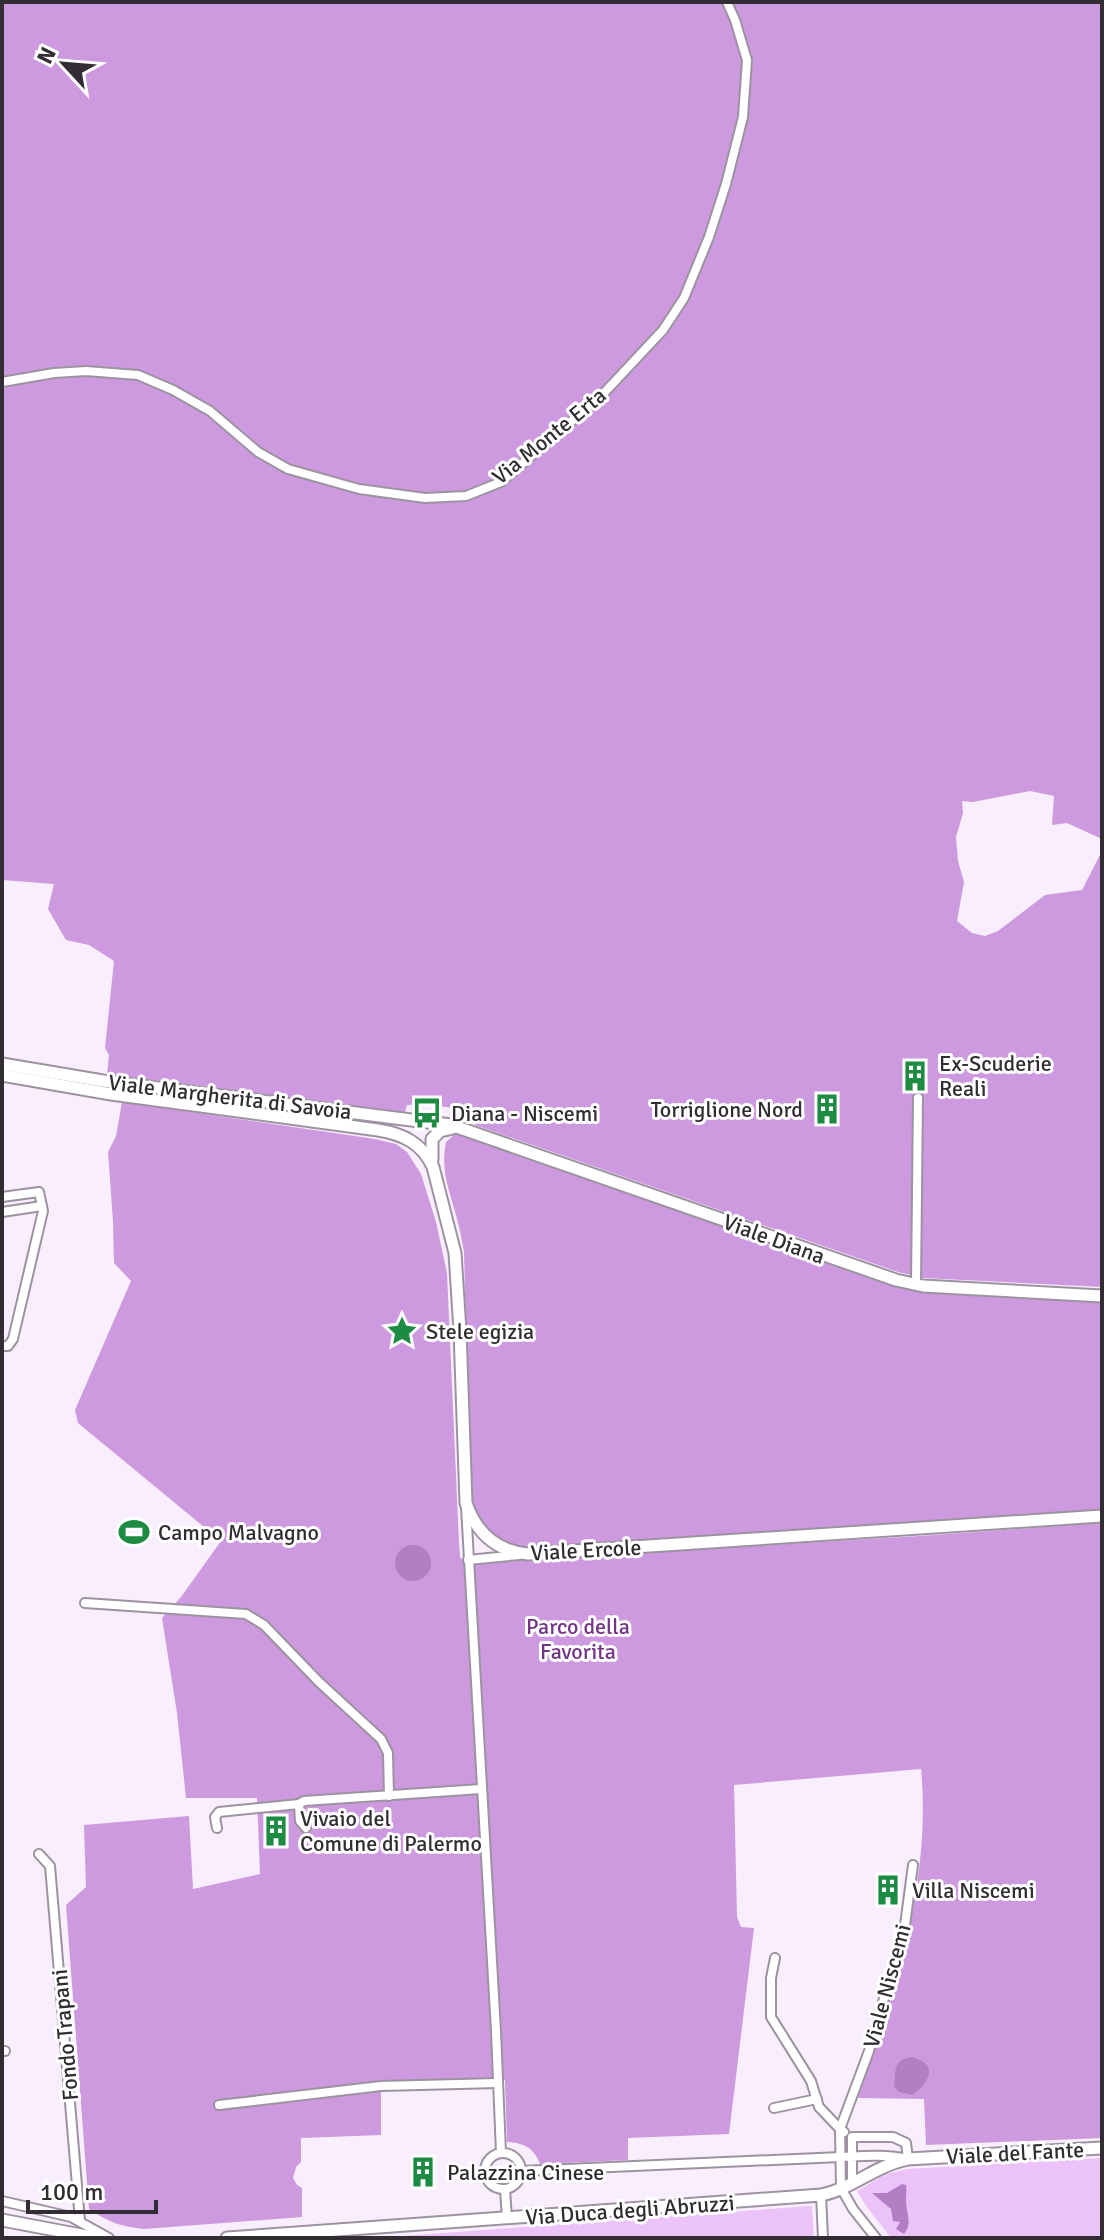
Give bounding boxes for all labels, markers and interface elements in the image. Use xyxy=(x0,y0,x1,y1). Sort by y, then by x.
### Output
north arrow xyxy=(24,24,104,104)
text: N xyxy=(31,43,62,68)
street label: Via Monte Erta xyxy=(486,382,612,490)
place label: Ex-Scuderie Reali xyxy=(939,1050,1052,1102)
building icon: Ex-Scuderie Reali xyxy=(898,1059,932,1093)
street label: Viale Margherita di Savoia xyxy=(107,1069,353,1125)
building icon: Torriglione Nord xyxy=(810,1092,844,1126)
bus stop icon: Diana - Niscemi xyxy=(410,1096,444,1130)
place label: Torriglione Nord xyxy=(651,1096,803,1123)
place label: Diana - Niscemi xyxy=(451,1100,598,1127)
street label: Viale Diana xyxy=(719,1208,829,1270)
place icon: Stele egizia xyxy=(385,1314,419,1348)
place label: Stele egizia xyxy=(426,1318,534,1345)
sports icon: Campo Malvagno xyxy=(117,1515,151,1549)
place label: Campo Malvagno xyxy=(158,1519,319,1546)
street label: Viale Ercole xyxy=(530,1534,642,1566)
park label: Parco della Favorita xyxy=(526,1613,630,1665)
place label: Vivaio del Comune di Palermo xyxy=(300,1805,482,1857)
building icon: Vivaio del Comune di Palermo xyxy=(259,1814,293,1848)
building icon: Villa Niscemi xyxy=(871,1873,905,1907)
place label: Villa Niscemi xyxy=(912,1877,1035,1904)
street label: Viale Niscemi xyxy=(858,1921,916,2051)
street label: Fondo Trapani xyxy=(46,1968,84,2102)
street label: Viale del Fante xyxy=(945,2136,1085,2170)
building icon: Palazzina Cinese xyxy=(406,2155,440,2189)
place label: Palazzina Cinese xyxy=(447,2159,604,2186)
scale bar xyxy=(28,2164,156,2214)
text: 100 m xyxy=(40,2177,103,2207)
street label: Via Duca degli Abruzzi xyxy=(525,2189,735,2231)

